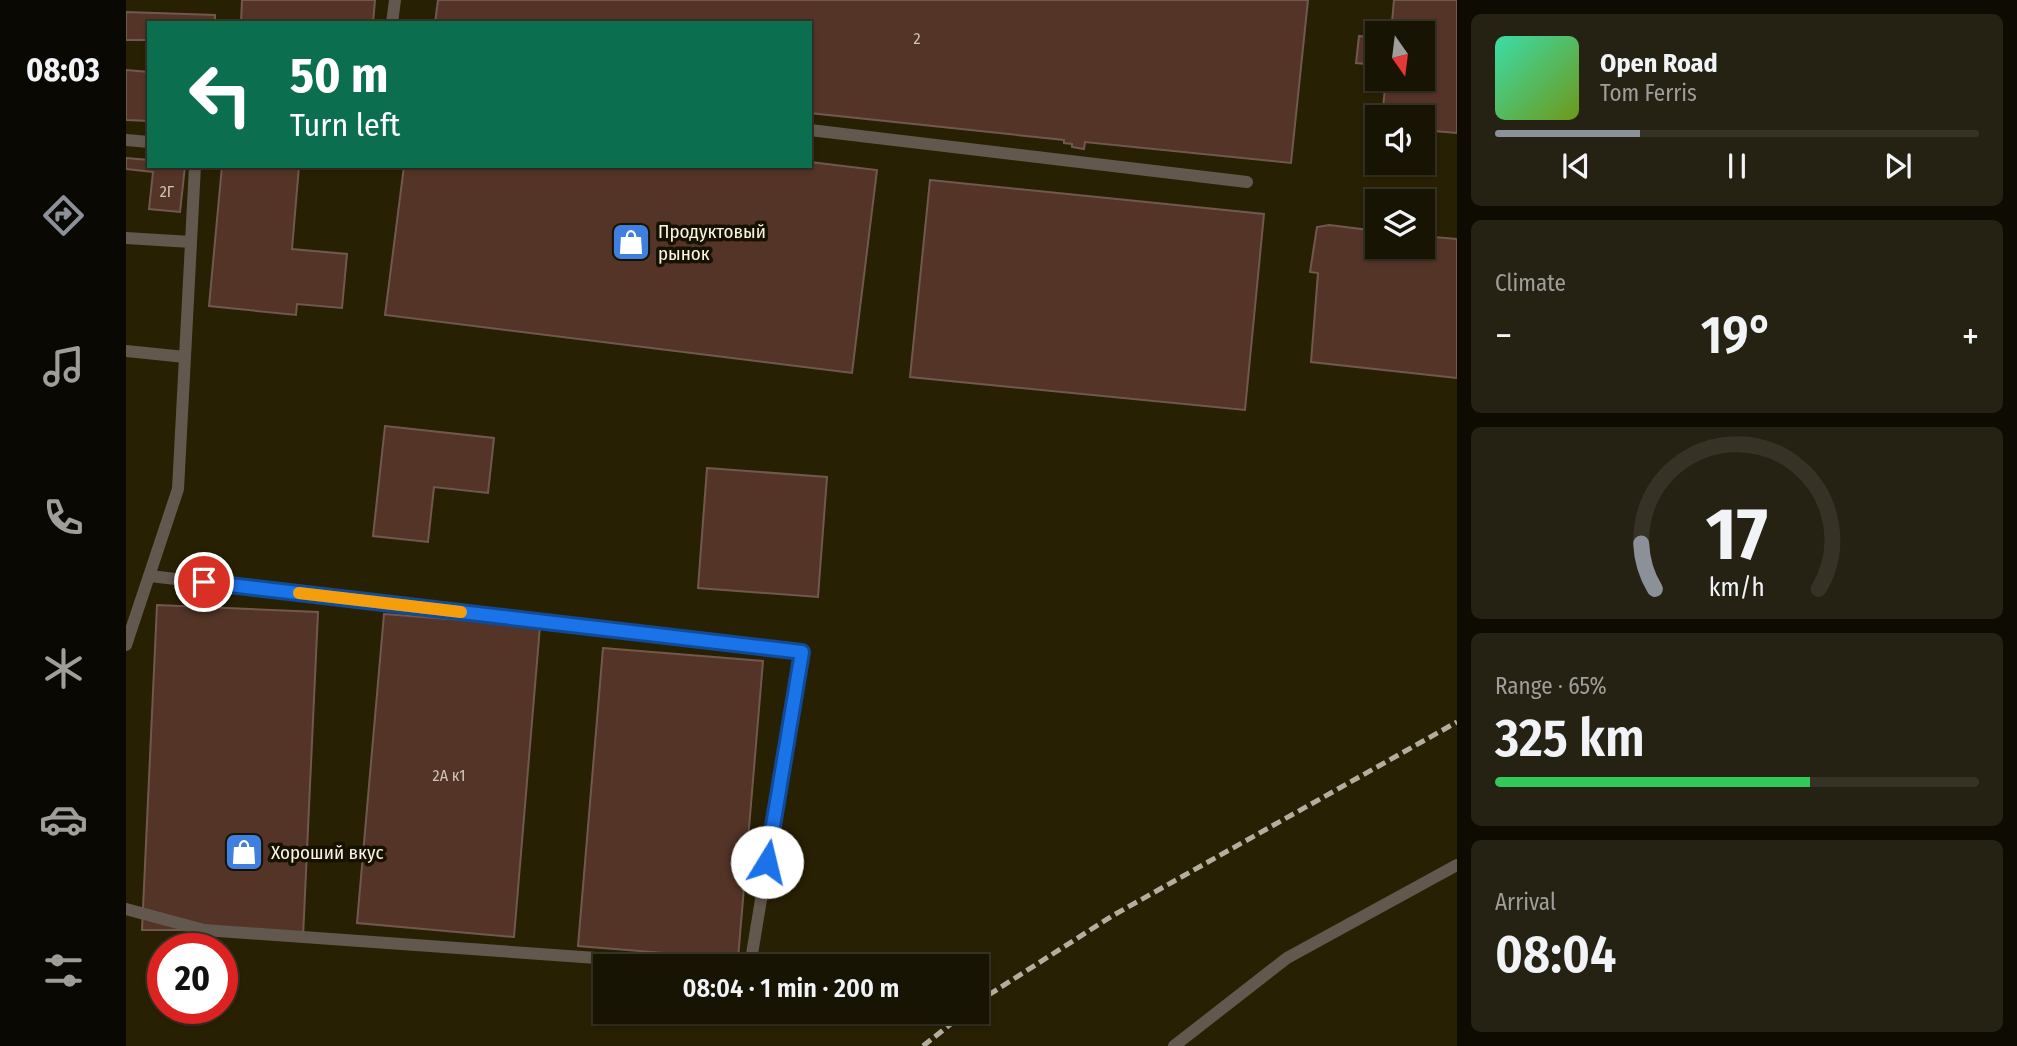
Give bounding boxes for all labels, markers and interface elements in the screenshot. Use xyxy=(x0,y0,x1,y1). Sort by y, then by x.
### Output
north arrow xyxy=(1365,21,1435,91)
map controls xyxy=(1365,21,1435,259)
house number: 2 xyxy=(913,29,921,48)
text: 50 m xyxy=(290,46,388,105)
text: Open Road xyxy=(1600,48,1718,79)
icon: left xyxy=(175,49,266,140)
text: 08:03 xyxy=(26,51,100,89)
text: Tom Ferris xyxy=(1600,79,1697,107)
button: sound xyxy=(1365,105,1435,175)
text: Turn left xyxy=(290,106,400,144)
icon: previous xyxy=(1557,147,1595,185)
icon: pause xyxy=(1718,147,1756,185)
icon: next xyxy=(1879,147,1917,185)
house number: 2Г xyxy=(160,182,175,201)
button: layers xyxy=(1365,189,1435,259)
icon: directions xyxy=(39,191,88,240)
place label: Продуктовый рынок xyxy=(658,220,766,265)
shop icon: Продуктовый рынок xyxy=(610,221,652,263)
text: Climate xyxy=(1495,269,1566,297)
text: 19° xyxy=(1701,304,1773,367)
text: − xyxy=(1495,313,1512,359)
text: + xyxy=(1962,313,1979,359)
icon: music xyxy=(39,342,88,391)
text: 17 xyxy=(1706,491,1768,578)
icon: phone xyxy=(39,493,88,542)
pin xyxy=(174,552,234,612)
icon: arrive xyxy=(185,563,223,601)
text: km/h xyxy=(1709,573,1765,603)
icon: climate xyxy=(39,644,88,693)
text: Range · 65% xyxy=(1495,672,1607,700)
text: 325 km xyxy=(1495,707,1645,770)
house number: 2А к1 xyxy=(433,766,465,785)
icon: car xyxy=(39,795,88,844)
position arrow xyxy=(730,825,804,899)
shop icon: Хороший вкус xyxy=(223,831,265,873)
place label: Хороший вкус xyxy=(271,841,384,864)
text: Arrival xyxy=(1495,888,1556,916)
text: 08:04 xyxy=(1495,923,1616,986)
speed limit sign: 20 xyxy=(147,933,238,1024)
icon: filters xyxy=(39,946,88,995)
text: 08:04 · 1 min · 200 m xyxy=(683,973,899,1004)

